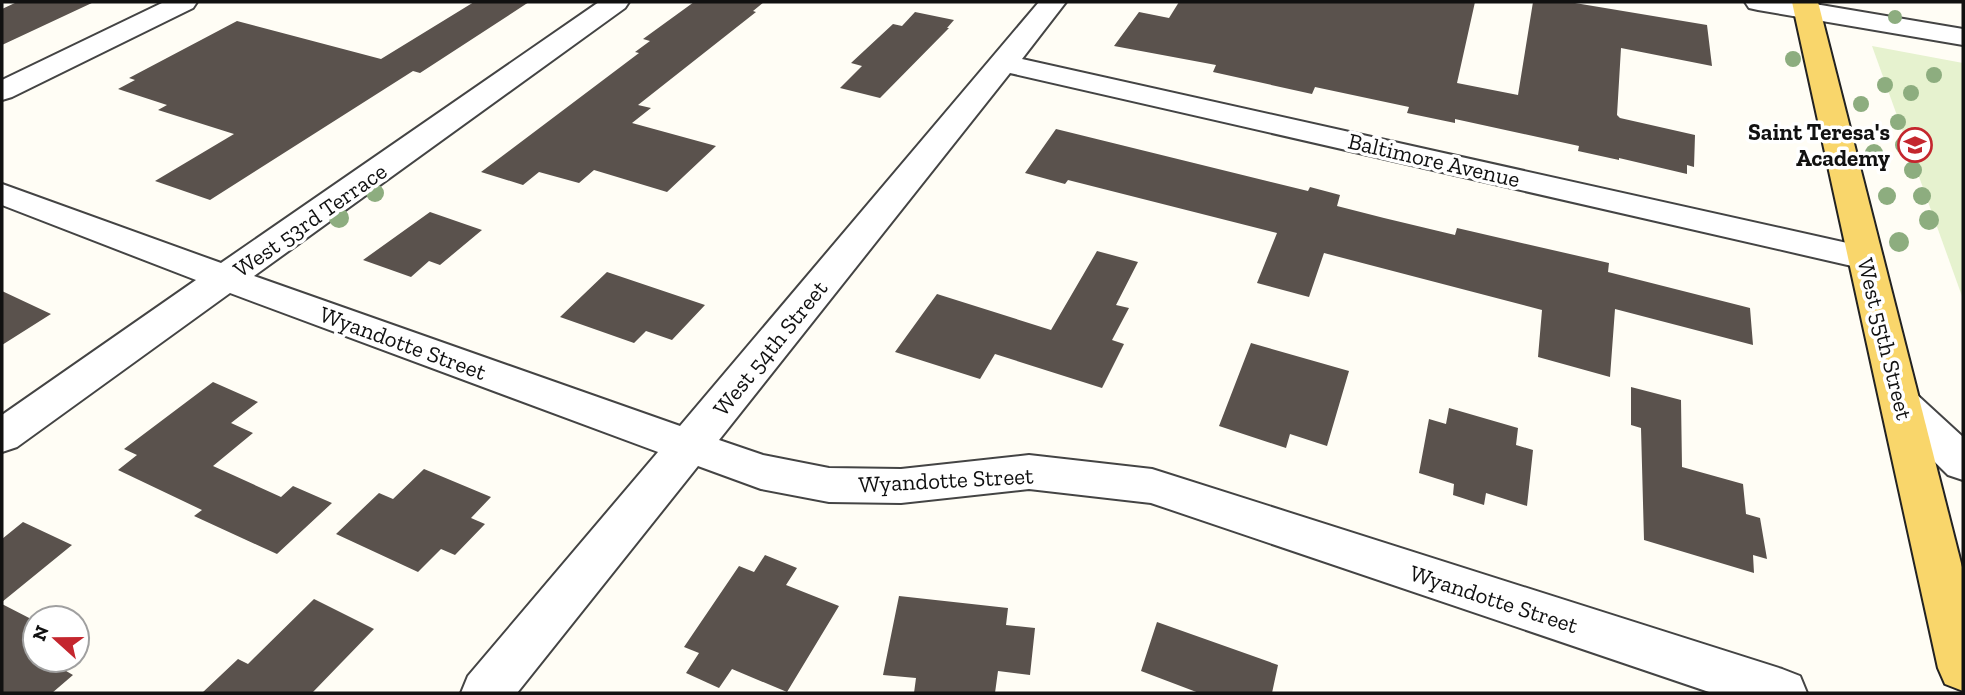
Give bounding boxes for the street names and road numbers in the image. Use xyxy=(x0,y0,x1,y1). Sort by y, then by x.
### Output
street label: Baltimore Avenue xyxy=(1345,127,1523,193)
street label: West 53rd Terrace xyxy=(228,157,392,283)
street label: West 55th Street xyxy=(1851,255,1919,423)
street label: West 54th Street xyxy=(707,274,833,421)
street label: Wyandotte Street xyxy=(316,300,490,386)
street label: Wyandotte Street xyxy=(858,461,1035,499)
street label: Wyandotte Street xyxy=(1407,559,1582,639)

